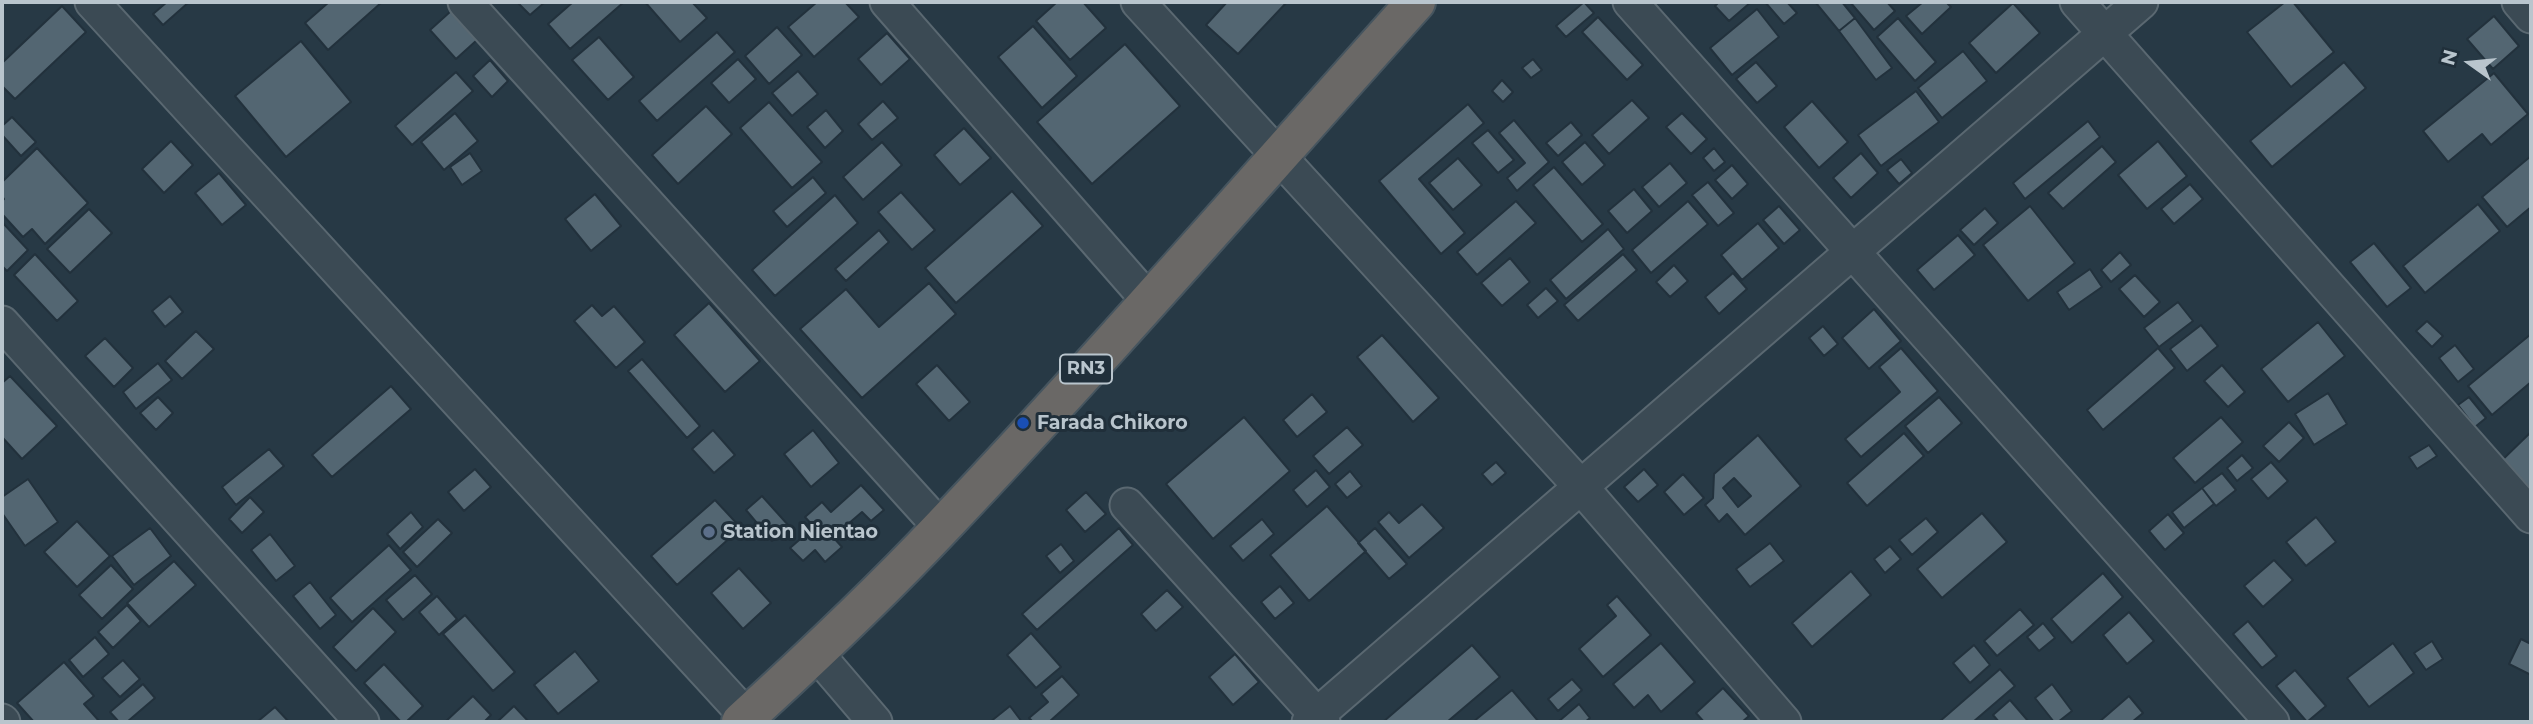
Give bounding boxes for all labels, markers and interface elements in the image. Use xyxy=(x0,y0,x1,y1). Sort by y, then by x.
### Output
north arrow xyxy=(2435,28,2505,98)
text: N xyxy=(2436,47,2462,68)
road number: RN3 xyxy=(1060,354,1112,384)
place label: Farada Chikoro xyxy=(1037,412,1188,434)
marker: Farada Chikoro xyxy=(1015,415,1031,431)
place label: Station Nientao xyxy=(723,521,878,543)
marker: Station Nientao xyxy=(701,524,717,540)

